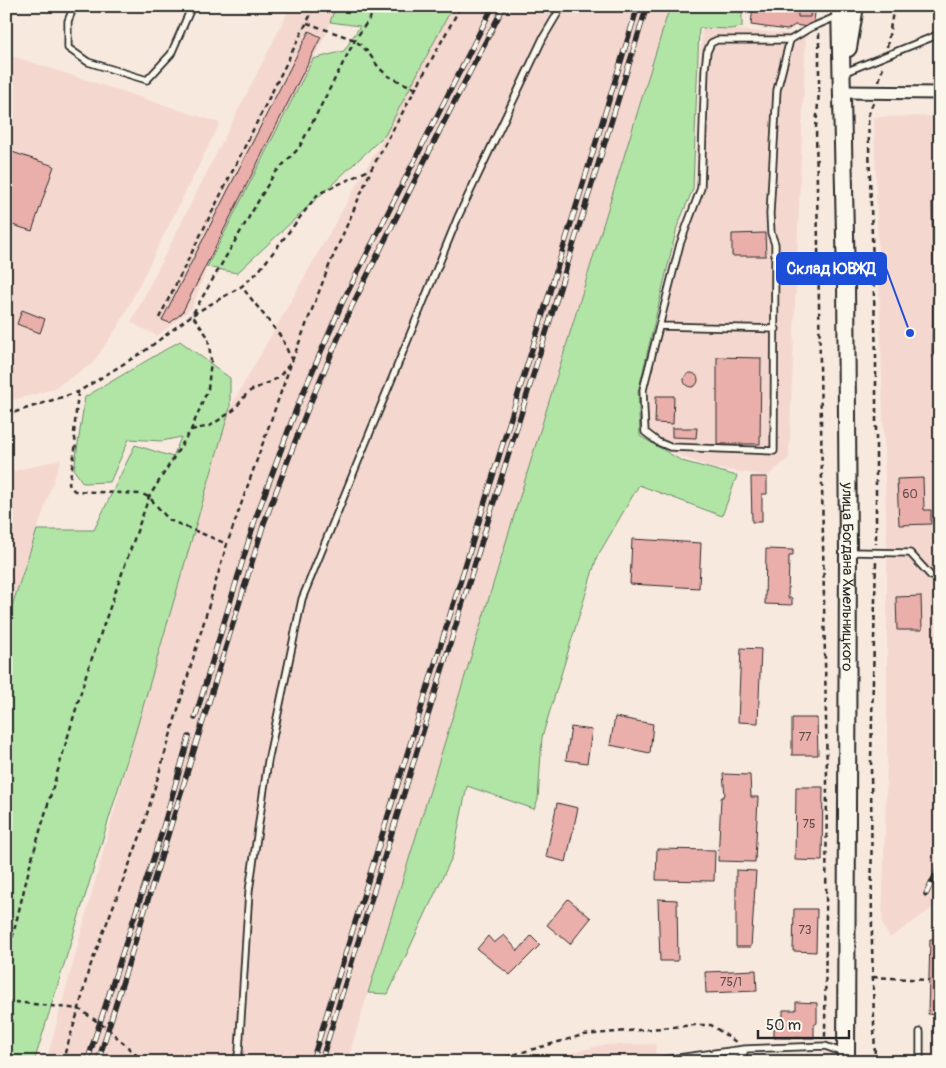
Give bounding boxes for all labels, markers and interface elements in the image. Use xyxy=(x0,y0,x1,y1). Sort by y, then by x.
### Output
callout: Склад ЮВЖД xyxy=(777,253,886,284)
text: Склад ЮВЖД xyxy=(786,259,877,279)
street label: улица Богдана Хмельницкого xyxy=(838,481,858,671)
house number: 60 xyxy=(902,487,918,502)
house number: 77 xyxy=(799,730,812,745)
house number: 75 xyxy=(803,817,815,832)
house number: 73 xyxy=(798,923,812,938)
house number: 75/1 xyxy=(720,975,742,990)
scale bar xyxy=(758,1008,850,1040)
text: 50 m xyxy=(766,1016,801,1035)

